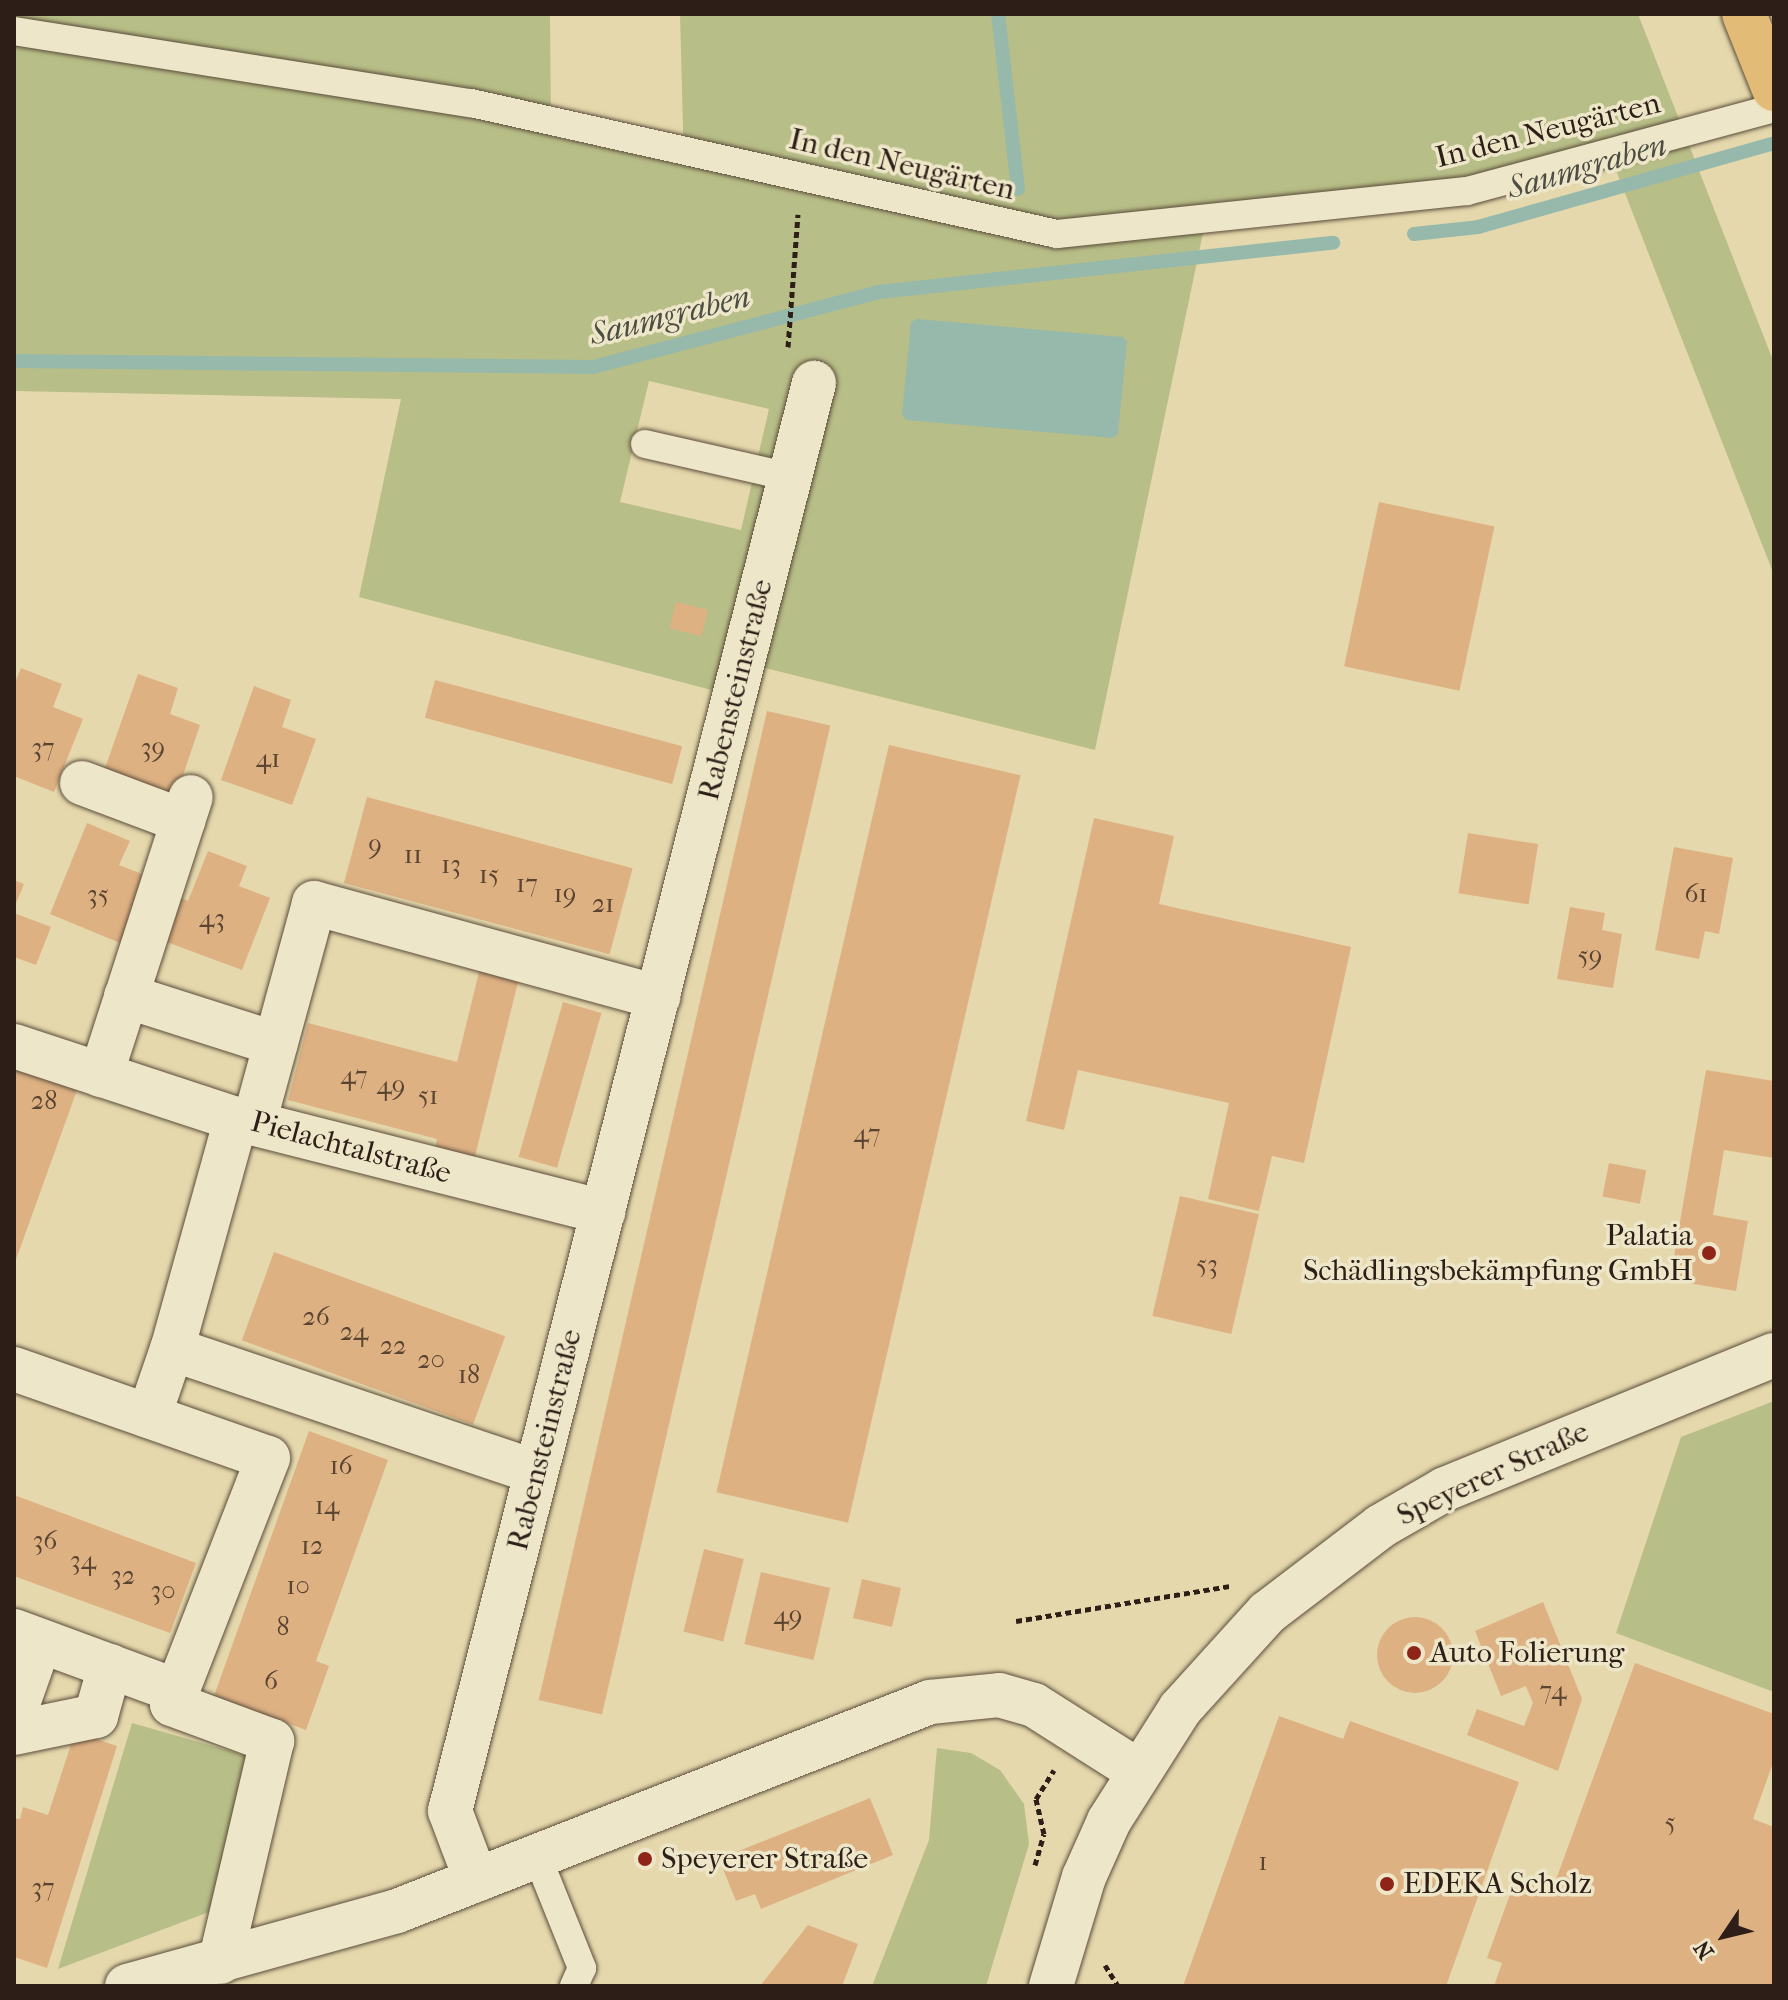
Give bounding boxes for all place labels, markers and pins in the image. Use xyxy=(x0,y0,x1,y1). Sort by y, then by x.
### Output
place label: Palatia Schädlingsbekämpfung GmbH xyxy=(1303,1218,1693,1288)
marker: Palatia Schädlingsbekämpfung GmbH xyxy=(1700,1244,1718,1262)
place label: Auto Folierung xyxy=(1430,1635,1624,1671)
marker: Auto Folierung xyxy=(1405,1644,1423,1662)
place label: Speyerer Straße xyxy=(661,1841,868,1877)
marker: Speyerer Straße xyxy=(636,1850,654,1868)
place label: EDEKA Scholz xyxy=(1403,1866,1592,1902)
marker: EDEKA Scholz xyxy=(1378,1875,1396,1893)

